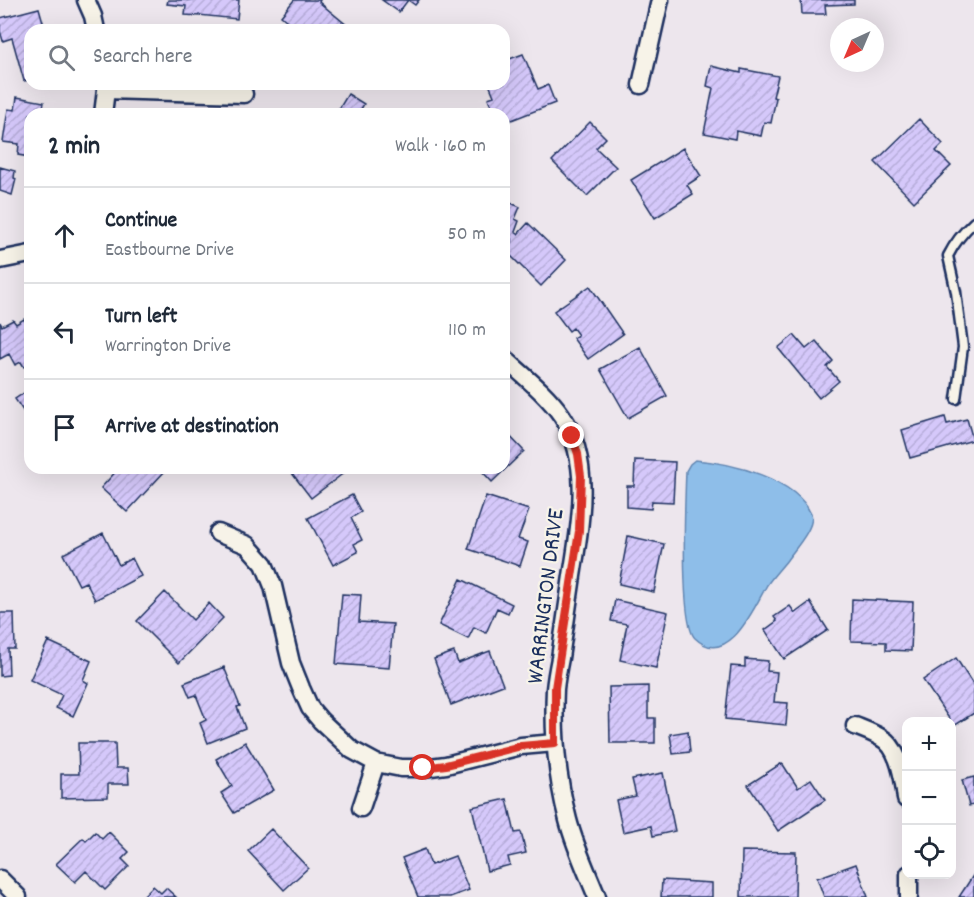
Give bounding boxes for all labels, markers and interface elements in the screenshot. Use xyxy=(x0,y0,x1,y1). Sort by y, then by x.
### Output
north arrow xyxy=(830,18,884,72)
search box xyxy=(24,24,510,90)
icon: search xyxy=(45,41,78,74)
text: Search here xyxy=(93,42,192,73)
text: 2 min xyxy=(48,129,100,166)
text: Walk · 160 m xyxy=(395,133,486,161)
text: Continue xyxy=(105,206,177,237)
icon: ahead xyxy=(48,219,81,252)
text: 50 m xyxy=(448,221,486,249)
text: Eastbourne Drive xyxy=(105,237,234,265)
text: Turn left xyxy=(105,302,177,333)
icon: left xyxy=(48,315,81,348)
text: 110 m xyxy=(448,317,486,345)
text: Warrington Drive xyxy=(105,333,231,361)
icon: arrive xyxy=(48,411,81,444)
text: Arrive at destination xyxy=(105,412,279,443)
route end xyxy=(558,422,584,448)
street label: WARRINGTON DRIVE xyxy=(519,507,575,686)
map controls xyxy=(902,717,956,879)
button: + xyxy=(902,717,956,771)
route start xyxy=(409,754,435,780)
button: − xyxy=(902,771,956,825)
button: locate xyxy=(902,825,956,879)

